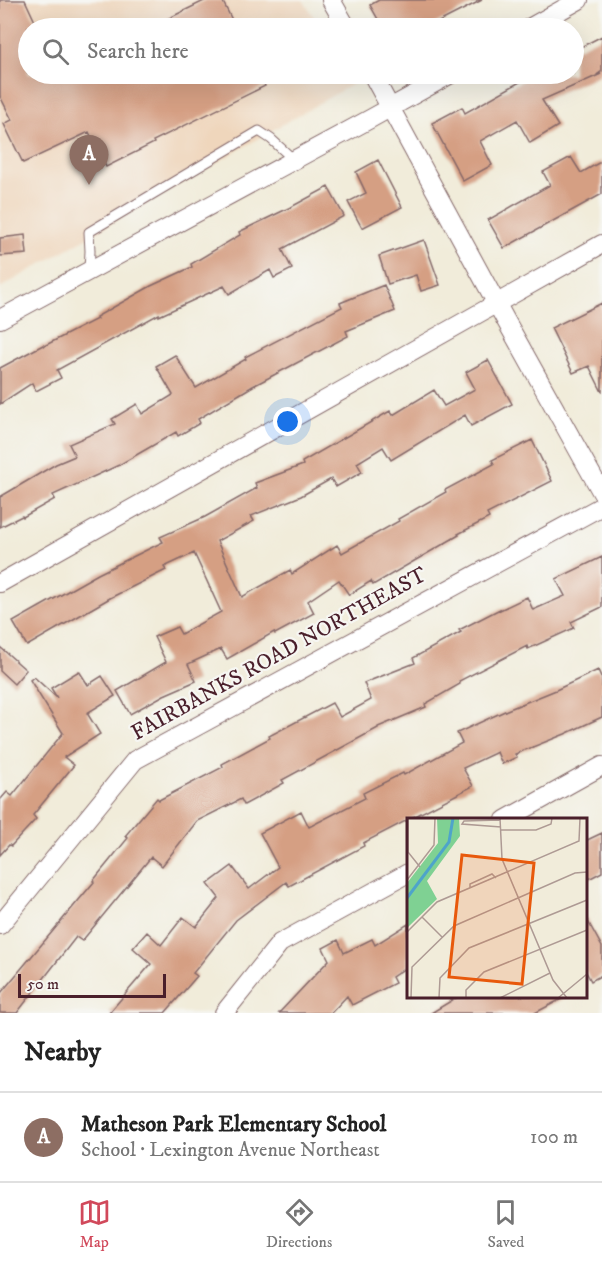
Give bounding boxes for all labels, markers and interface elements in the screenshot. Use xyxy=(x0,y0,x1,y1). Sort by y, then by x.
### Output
search box xyxy=(18,18,584,84)
icon: search xyxy=(39,35,72,68)
text: Search here xyxy=(87,38,189,65)
pin: A xyxy=(70,136,109,185)
your location xyxy=(273,407,302,436)
street label: FAIRBANKS ROAD NORTHEAST xyxy=(126,561,432,747)
inset map xyxy=(407,818,587,998)
scale bar xyxy=(18,971,166,998)
text: 50 m xyxy=(27,974,59,994)
text: Nearby xyxy=(24,1036,101,1069)
text: Matheson Park Elementary School xyxy=(81,1111,386,1138)
text: A xyxy=(37,1125,50,1150)
text: 100 m xyxy=(530,1125,578,1150)
text: School · Lexington Avenue Northeast xyxy=(81,1138,380,1163)
tab: Map xyxy=(78,1196,111,1252)
tab: Directions xyxy=(266,1196,332,1252)
tab: Saved xyxy=(488,1196,524,1252)

